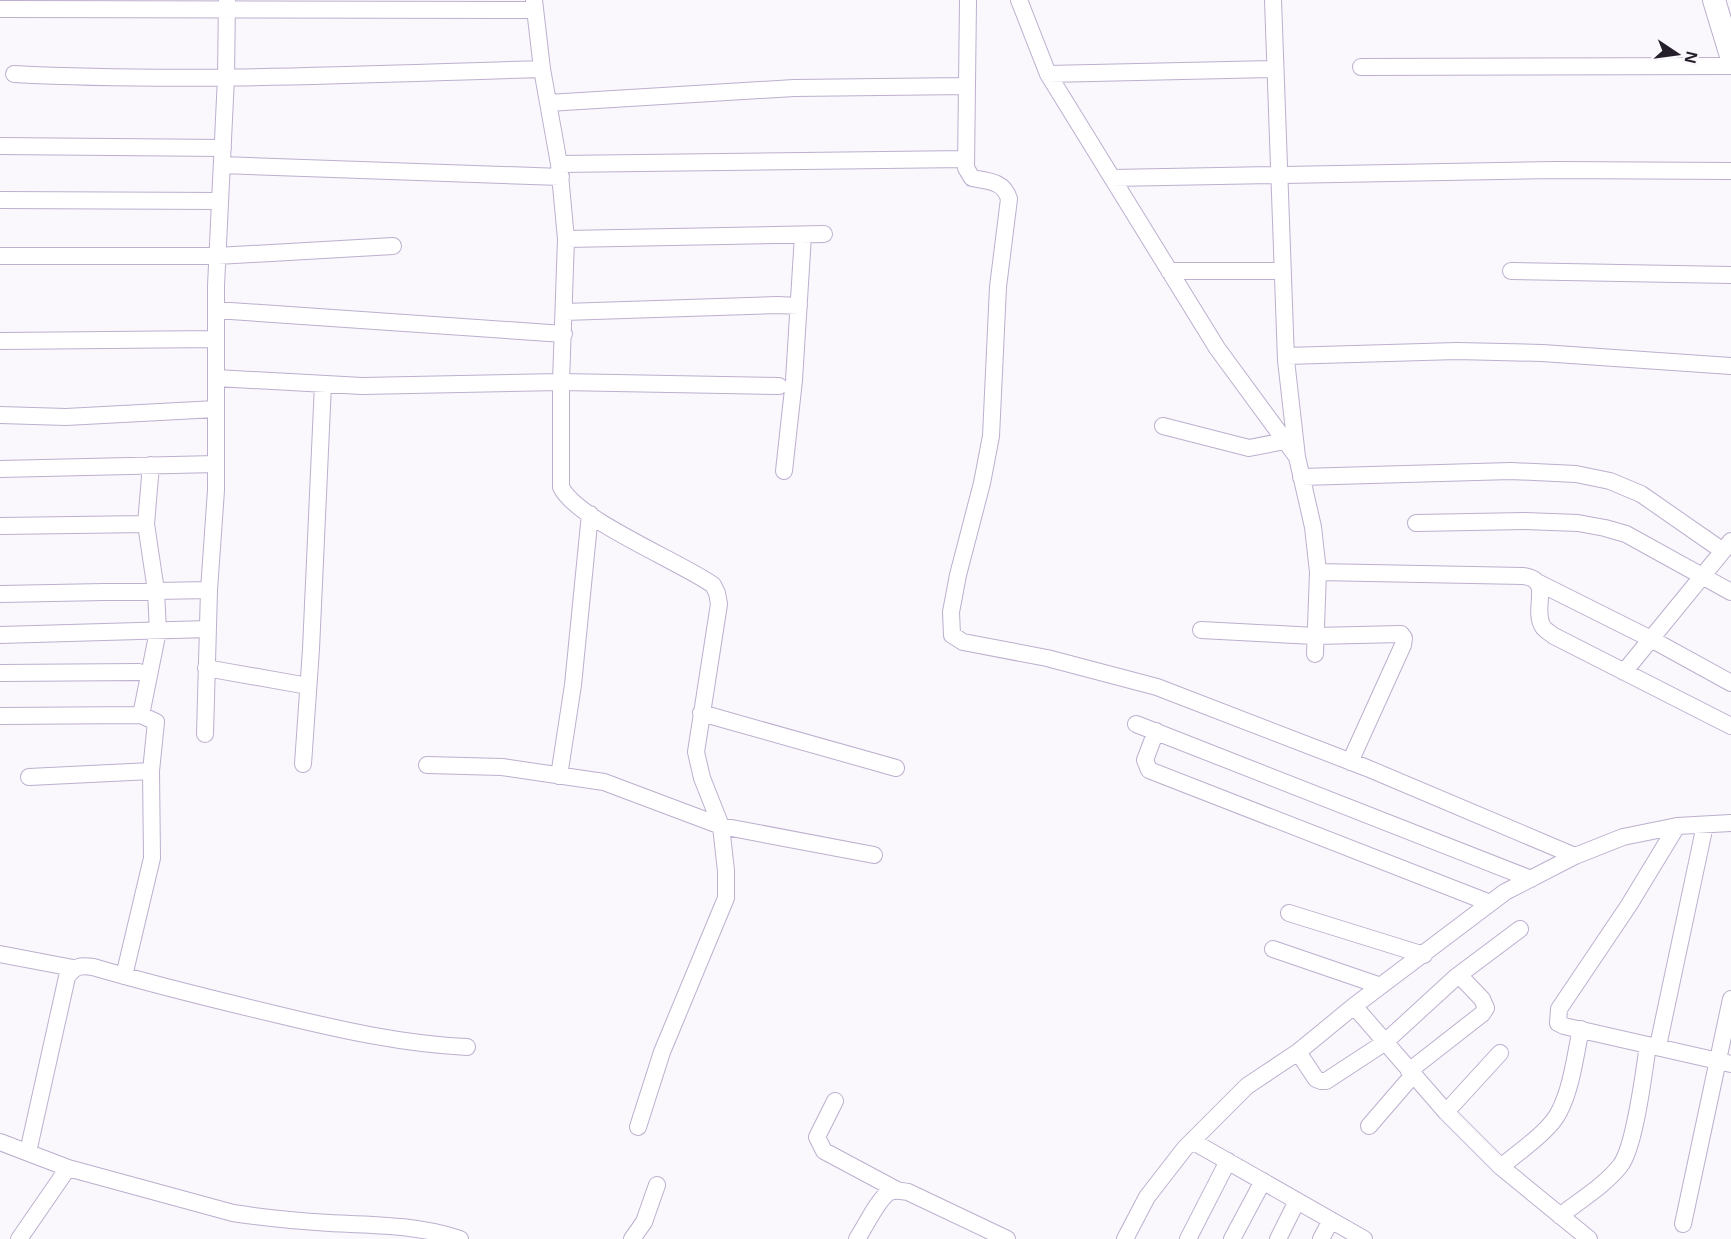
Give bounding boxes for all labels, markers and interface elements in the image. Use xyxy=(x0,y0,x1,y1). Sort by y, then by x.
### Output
north arrow xyxy=(1647,24,1707,84)
text: N xyxy=(1682,50,1701,65)

